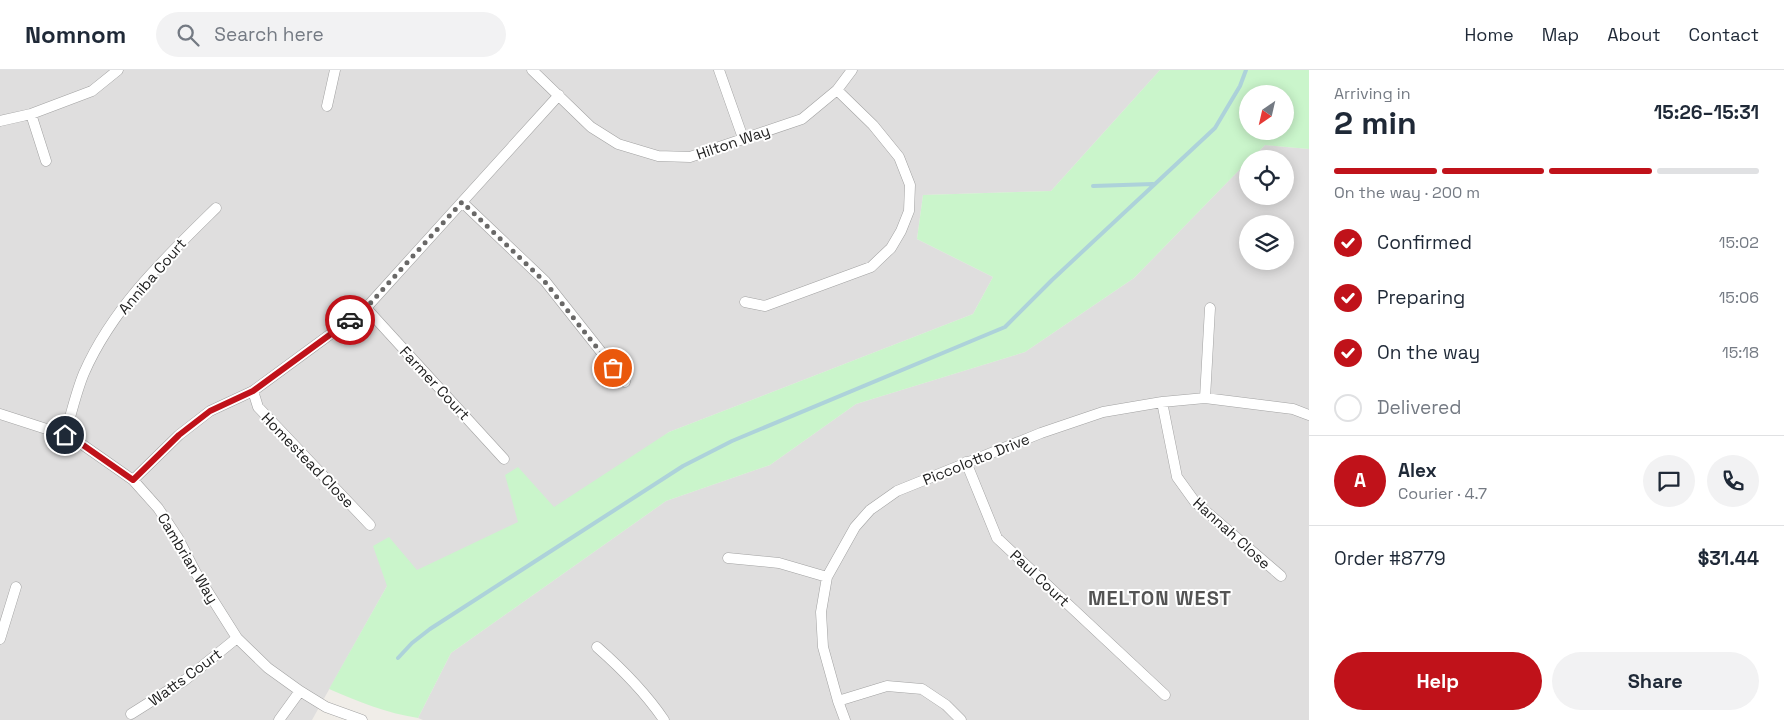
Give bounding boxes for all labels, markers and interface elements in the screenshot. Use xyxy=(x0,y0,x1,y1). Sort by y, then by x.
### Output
search box xyxy=(156,12,506,57)
text: Nomnom xyxy=(25,19,126,50)
icon: search xyxy=(174,21,202,49)
text: Search here xyxy=(214,22,324,47)
text: Home xyxy=(1465,23,1514,46)
text: Map xyxy=(1542,23,1579,46)
text: About xyxy=(1607,23,1661,46)
text: Contact xyxy=(1689,23,1759,46)
text: Arriving in xyxy=(1334,83,1411,104)
north arrow xyxy=(1239,85,1294,140)
map controls xyxy=(1239,85,1294,270)
text: 15:26–15:31 xyxy=(1654,100,1759,125)
text: 2 min xyxy=(1334,103,1417,143)
street label: Hilton Way xyxy=(694,121,772,163)
button: locate xyxy=(1239,150,1294,205)
text: On the way · 200 m xyxy=(1334,182,1480,203)
button: layers xyxy=(1239,215,1294,270)
icon: check xyxy=(1334,229,1362,257)
text: Confirmed xyxy=(1377,230,1472,255)
text: 15:02 xyxy=(1719,232,1759,253)
street label: Anniba Court xyxy=(114,234,190,318)
icon: check xyxy=(1334,284,1362,312)
text: Preparing xyxy=(1377,285,1465,310)
text: 15:06 xyxy=(1719,287,1759,308)
courier xyxy=(325,295,375,345)
icon: car xyxy=(336,306,364,334)
icon: check xyxy=(1334,339,1362,367)
text: On the way xyxy=(1377,340,1480,365)
street label: Farmer Court xyxy=(396,342,474,424)
text: 15:18 xyxy=(1722,342,1759,363)
pin xyxy=(592,347,634,389)
icon: bag xyxy=(599,354,627,382)
text: Delivered xyxy=(1377,395,1462,420)
street label: Homestead Close xyxy=(258,408,358,512)
pin xyxy=(44,414,86,456)
icon: home xyxy=(51,421,79,449)
street label: Piccolotto Drive xyxy=(920,429,1032,489)
button: chat xyxy=(1643,455,1695,507)
button: phone xyxy=(1707,455,1759,507)
text: Alex xyxy=(1398,458,1437,483)
text: A xyxy=(1354,468,1366,493)
text: Courier · 4.7 xyxy=(1398,483,1487,504)
street label: Hannah Close xyxy=(1189,493,1275,573)
street label: Cambrian Way xyxy=(154,509,222,607)
street label: Paul Court xyxy=(1006,546,1074,610)
text: Order #8779 xyxy=(1334,546,1446,571)
text: $31.44 xyxy=(1698,546,1759,571)
district label: MELTON WEST xyxy=(1088,585,1232,611)
street label: Watts Court xyxy=(145,644,225,710)
button: Help xyxy=(1334,652,1542,710)
button: Share xyxy=(1552,652,1759,710)

